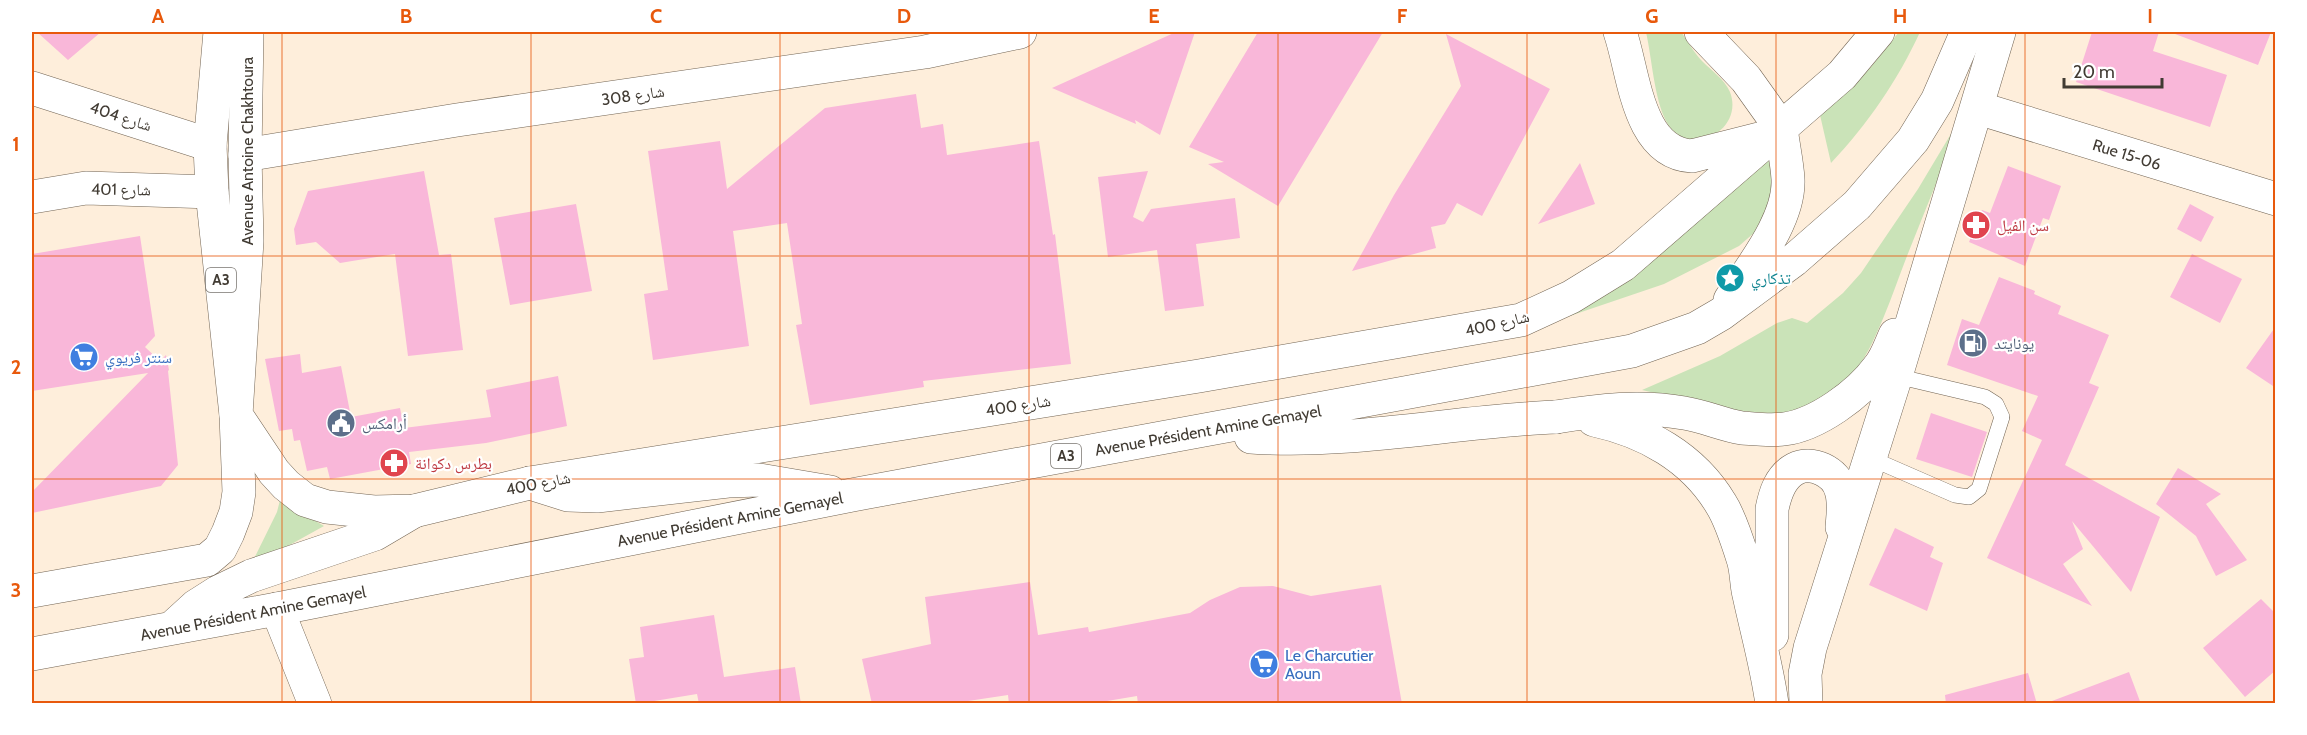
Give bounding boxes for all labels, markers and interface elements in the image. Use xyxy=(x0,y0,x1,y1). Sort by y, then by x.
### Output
text: A xyxy=(152,4,165,28)
text: B xyxy=(400,4,412,28)
text: C xyxy=(650,4,662,28)
text: D xyxy=(897,4,911,28)
text: E xyxy=(1148,4,1160,28)
text: F xyxy=(1397,4,1408,28)
text: G xyxy=(1645,4,1659,28)
text: H xyxy=(1893,4,1907,28)
text: I xyxy=(2147,4,2153,28)
scale bar xyxy=(2064,51,2162,89)
street label: Avenue Antoine Chakhtoura xyxy=(238,57,257,245)
text: 20 m xyxy=(2073,61,2115,83)
street label: شارع 308 xyxy=(600,82,666,110)
street label: شارع 404 xyxy=(87,98,154,136)
text: 1 xyxy=(12,132,20,156)
street label: Rue 15-06 xyxy=(2090,135,2163,174)
street label: شارع 401 xyxy=(91,179,151,201)
pharmacy icon: سن الفيل xyxy=(1960,209,1992,241)
place label: سن الفيل xyxy=(1997,216,2049,236)
place icon: تذكاري xyxy=(1714,262,1746,294)
road number: A3 xyxy=(206,268,236,292)
place label: تذكاري xyxy=(1751,269,1791,291)
street label: شارع 400 xyxy=(1463,307,1531,341)
fuel station icon: يونايتد xyxy=(1957,327,1989,359)
place label: يونايتد xyxy=(1994,334,2034,353)
supermarket icon: سنتر فريوي xyxy=(68,341,100,373)
place label: سنتر فريوي xyxy=(105,348,172,370)
text: 2 xyxy=(11,355,21,379)
street label: شارع 400 xyxy=(984,391,1052,421)
street label: Avenue Président Amine Gemayel xyxy=(1093,401,1323,460)
public building icon: أرامكس xyxy=(325,407,357,439)
place label: أرامكس xyxy=(362,414,407,434)
road number: A3 xyxy=(1051,444,1081,468)
pharmacy icon: بطرس دكوانة xyxy=(378,447,410,479)
place label: بطرس دكوانة xyxy=(415,454,492,474)
street label: شارع 400 xyxy=(504,468,572,500)
street label: Avenue Président Amine Gemayel xyxy=(616,488,845,551)
text: 3 xyxy=(11,578,21,602)
street label: Avenue Président Amine Gemayel xyxy=(139,582,368,645)
place label: Le Charcutier Aoun xyxy=(1285,646,1374,683)
supermarket icon: Le Charcutier Aoun xyxy=(1248,648,1280,680)

